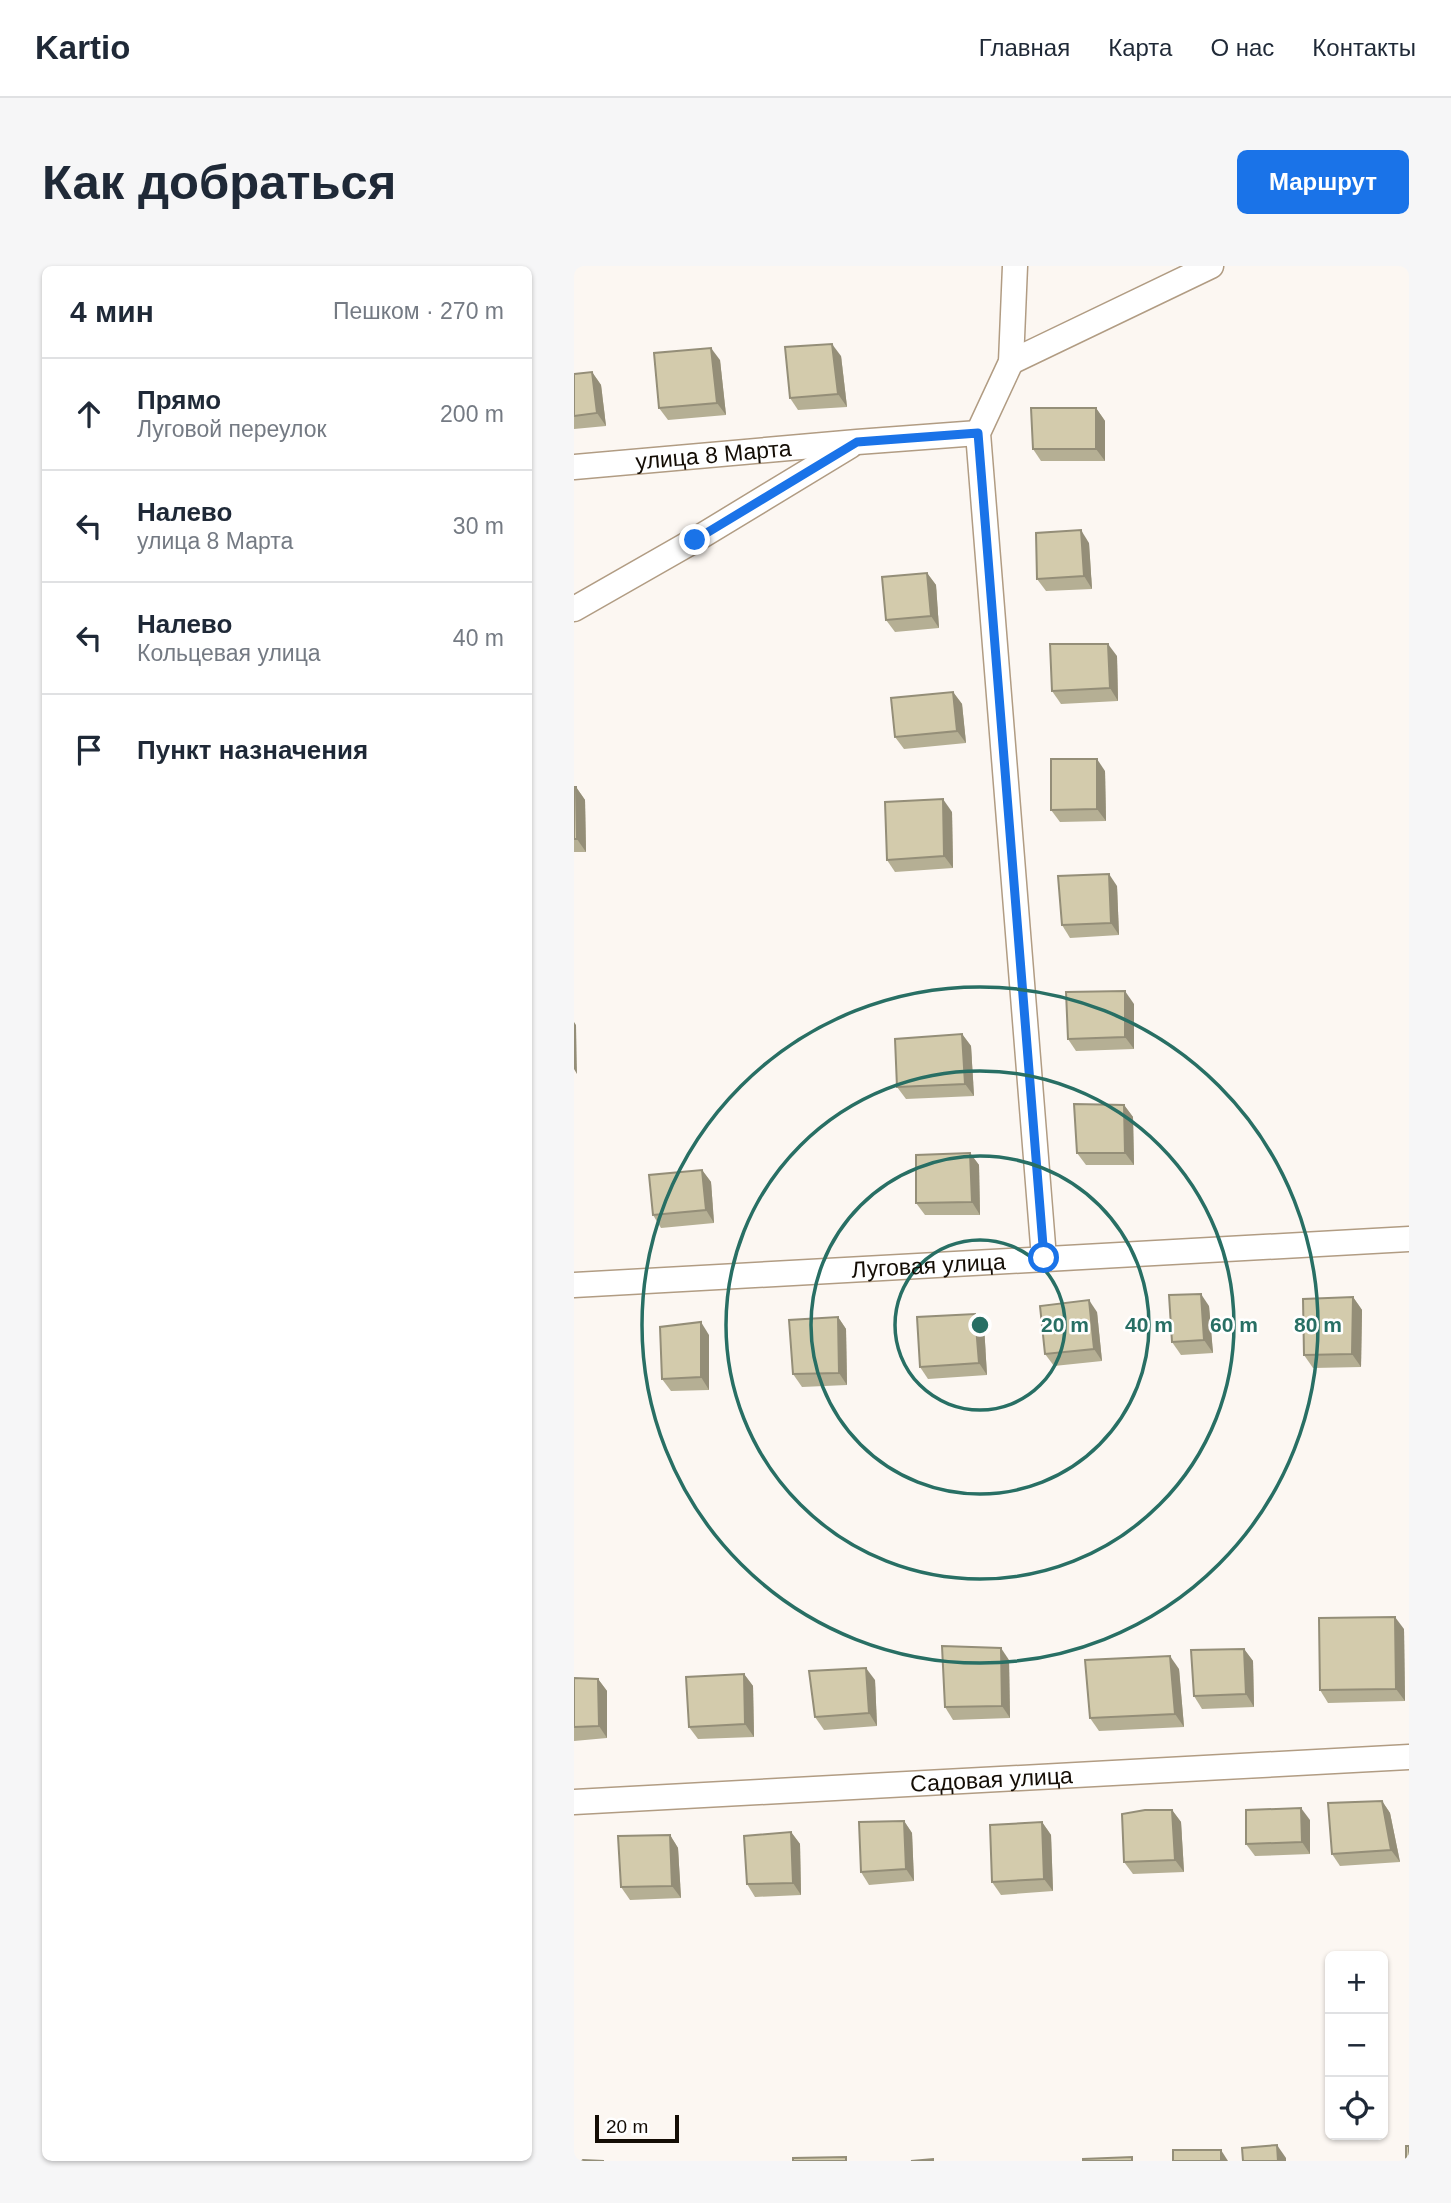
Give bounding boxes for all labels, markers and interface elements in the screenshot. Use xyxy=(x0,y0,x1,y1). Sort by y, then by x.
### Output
text: Kartio xyxy=(35,29,130,66)
text: Главная xyxy=(979,34,1070,61)
text: Карта xyxy=(1108,34,1172,61)
text: О нас xyxy=(1210,34,1274,61)
text: Контакты xyxy=(1312,34,1416,61)
button: Маршрут xyxy=(1237,150,1409,214)
text: Как добраться xyxy=(42,155,396,209)
text: 4 мин xyxy=(70,295,154,328)
text: Пешком · 270 m xyxy=(333,298,504,324)
text: Прямо xyxy=(137,385,221,415)
icon: ahead xyxy=(70,395,108,433)
text: 200 m xyxy=(440,401,504,427)
text: Луговой переулок xyxy=(137,416,327,442)
street label: улица 8 Марта xyxy=(634,435,793,475)
text: Налево xyxy=(137,497,232,527)
icon: left xyxy=(70,507,108,545)
text: 30 m xyxy=(453,513,504,539)
route end xyxy=(679,524,710,555)
text: улица 8 Марта xyxy=(137,528,293,554)
text: Налево xyxy=(137,609,232,639)
icon: left xyxy=(70,619,108,657)
text: 40 m xyxy=(453,625,504,651)
text: Кольцевая улица xyxy=(137,640,321,666)
icon: arrive xyxy=(70,731,108,769)
text: Пункт назначения xyxy=(137,735,368,765)
route start xyxy=(1028,1242,1059,1273)
street label: Луговая улица xyxy=(851,1248,1006,1283)
centre of rings xyxy=(968,1313,992,1337)
text: 20 m xyxy=(1041,1313,1089,1336)
text: 40 m xyxy=(1125,1313,1173,1336)
text: 60 m xyxy=(1210,1313,1258,1336)
text: 80 m xyxy=(1294,1313,1342,1336)
street label: Садовая улица xyxy=(909,1762,1074,1797)
map controls xyxy=(1325,1951,1388,2140)
button: + xyxy=(1325,1951,1388,2014)
button: − xyxy=(1325,2014,1388,2077)
button: locate xyxy=(1325,2077,1388,2140)
scale bar xyxy=(595,2112,679,2144)
text: 20 m xyxy=(606,2116,648,2137)

